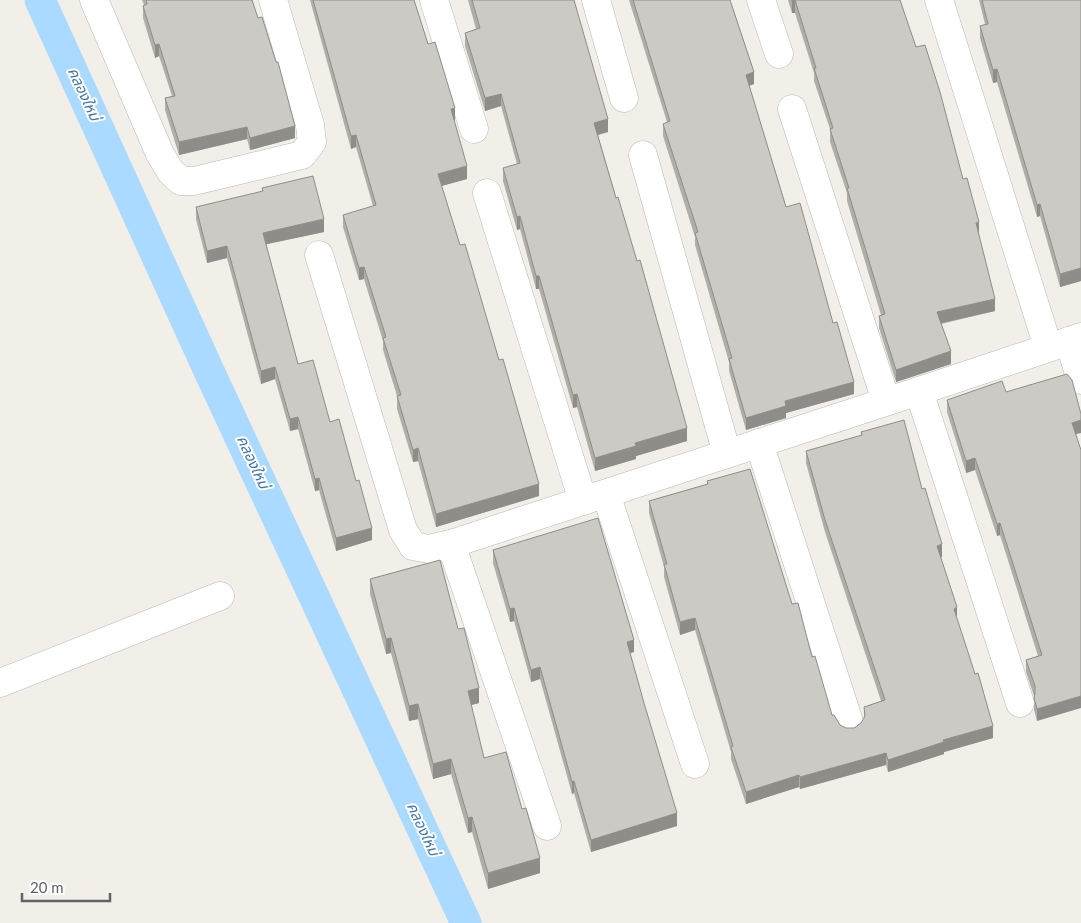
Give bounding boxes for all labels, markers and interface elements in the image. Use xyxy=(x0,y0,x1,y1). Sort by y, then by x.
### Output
water label: คลองใหม่ xyxy=(65,64,106,125)
water label: คลองใหม่ xyxy=(234,432,275,493)
water label: คลองใหม่ xyxy=(404,799,445,860)
scale bar xyxy=(22,870,110,902)
text: 20 m xyxy=(30,878,64,896)

